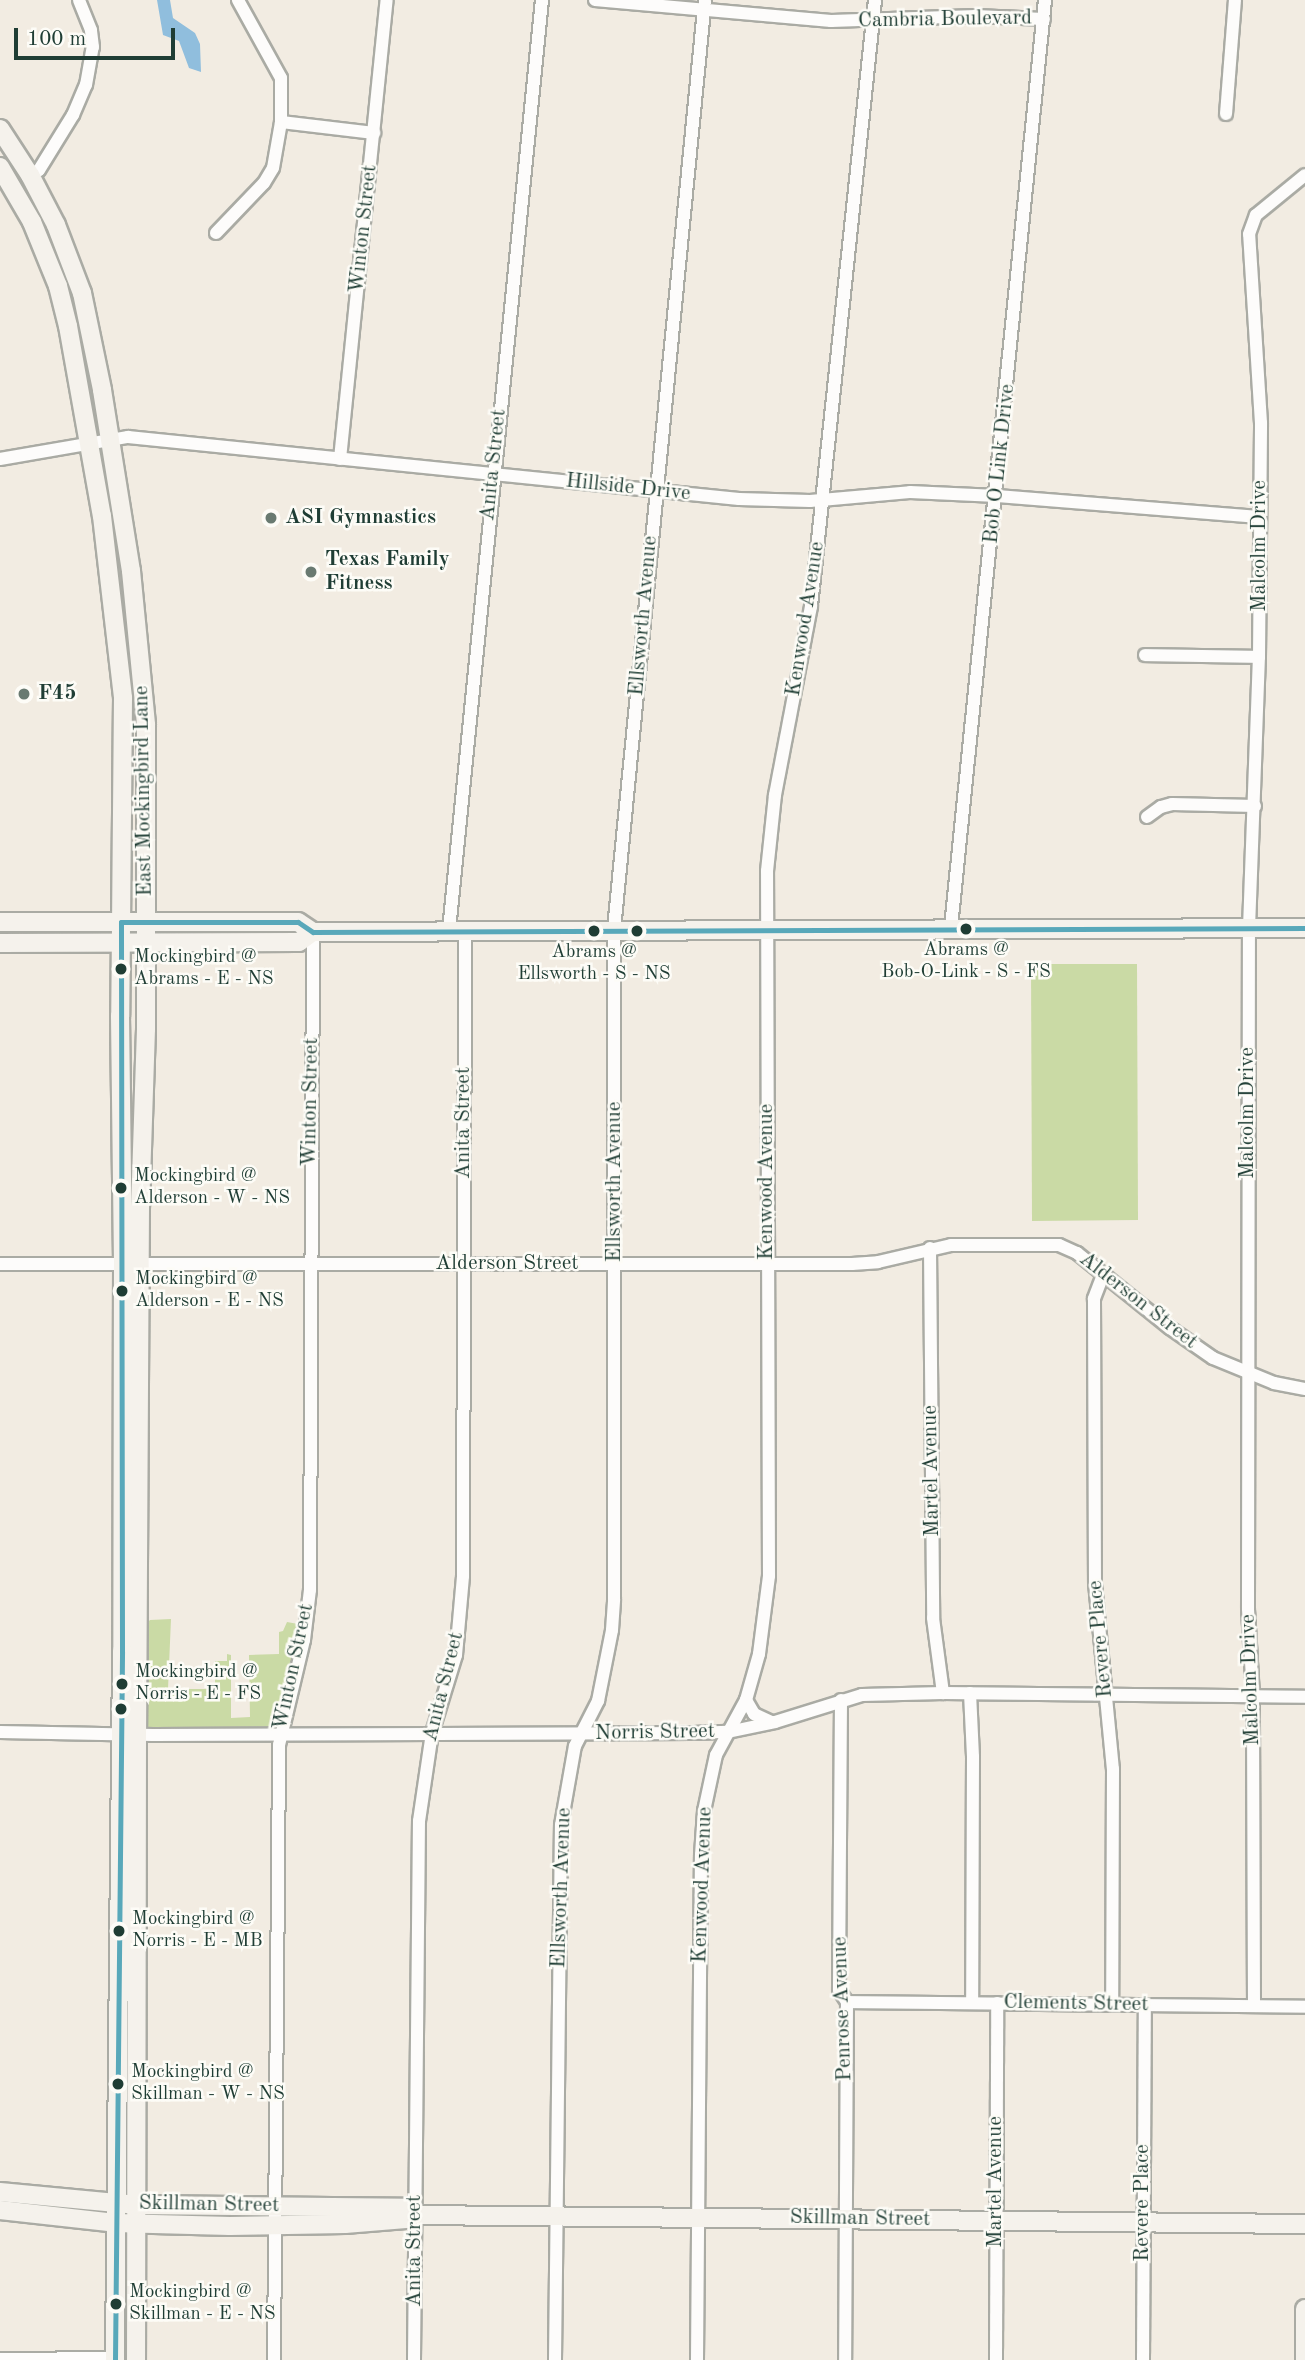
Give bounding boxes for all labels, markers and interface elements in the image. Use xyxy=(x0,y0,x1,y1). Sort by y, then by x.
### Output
street label: Cambria Boulevard xyxy=(858,6,1032,34)
scale bar xyxy=(18,14,178,58)
text: 100 m xyxy=(27,29,86,50)
street label: Winton Street xyxy=(345,163,383,295)
street label: Bob O Link Drive xyxy=(979,383,1021,545)
street label: Anita Street xyxy=(476,408,512,522)
street label: Hillside Drive xyxy=(564,469,692,507)
street label: Malcolm Drive xyxy=(1247,480,1273,612)
place label: ASI Gymnastics xyxy=(285,505,436,531)
marker: ASI Gymnastics xyxy=(263,510,279,526)
street label: Ellsworth Avenue xyxy=(624,535,664,697)
street label: Kenwood Avenue xyxy=(781,540,831,698)
place label: Texas Family Fitness xyxy=(325,547,450,597)
marker: Texas Family Fitness xyxy=(303,564,319,580)
place label: F45 xyxy=(38,681,76,707)
street label: East Mockingbird Lane xyxy=(130,685,158,897)
marker: F45 xyxy=(16,686,32,702)
marker: Abrams @ Bob-O-Link - S - FS xyxy=(959,922,973,936)
marker: Abrams @ Ellsworth - S - NS xyxy=(587,924,601,938)
unlabelled marker xyxy=(630,924,644,938)
place label: Abrams @ Bob-O-Link - S - FS xyxy=(881,940,1051,984)
place label: Abrams @ Ellsworth - S - NS xyxy=(517,942,671,986)
place label: Mockingbird @ Abrams - E - NS xyxy=(134,947,274,991)
marker: Mockingbird @ Abrams - E - NS xyxy=(114,962,128,976)
street label: Winton Street xyxy=(297,1037,325,1167)
street label: Malcolm Drive xyxy=(1235,1047,1261,1179)
street label: Anita Street xyxy=(451,1067,477,1179)
street label: Ellsworth Avenue xyxy=(602,1102,628,1262)
street label: Kenwood Avenue xyxy=(754,1104,780,1260)
place label: Mockingbird @ Alderson - W - NS xyxy=(134,1166,290,1210)
marker: Mockingbird @ Alderson - W - NS xyxy=(114,1181,128,1195)
street label: Alderson Street xyxy=(1074,1247,1202,1355)
street label: Alderson Street xyxy=(435,1251,579,1277)
place label: Mockingbird @ Alderson - E - NS xyxy=(135,1269,284,1313)
marker: Mockingbird @ Alderson - E - NS xyxy=(115,1284,129,1298)
street label: Martel Avenue xyxy=(918,1405,946,1537)
street label: Revere Place xyxy=(1083,1579,1119,1699)
street label: Winton Street xyxy=(268,1601,320,1733)
street label: Malcolm Drive xyxy=(1236,1614,1266,1746)
street label: Anita Street xyxy=(418,1629,470,1745)
place label: Mockingbird @ Norris - E - FS xyxy=(135,1662,261,1706)
marker: Mockingbird @ Norris - E - FS xyxy=(115,1677,129,1691)
unlabelled marker xyxy=(114,1702,128,1716)
street label: Norris Street xyxy=(595,1719,715,1747)
street label: Kenwood Avenue xyxy=(688,1806,718,1964)
street label: Ellsworth Avenue xyxy=(547,1807,577,1969)
place label: Mockingbird @ Norris - E - MB xyxy=(132,1909,262,1953)
marker: Mockingbird @ Norris - E - MB xyxy=(112,1924,126,1938)
street label: Penrose Avenue xyxy=(828,1936,858,2082)
street label: Clements Street xyxy=(1003,1990,1149,2018)
place label: Mockingbird @ Skillman - W - NS xyxy=(131,2062,285,2106)
marker: Mockingbird @ Skillman - W - NS xyxy=(111,2077,125,2091)
street label: Martel Avenue xyxy=(983,2116,1009,2248)
street label: Revere Place xyxy=(1130,2144,1156,2262)
street label: Skillman Street xyxy=(138,2191,280,2219)
street label: Anita Street xyxy=(402,2195,428,2307)
street label: Skillman Street xyxy=(789,2205,931,2233)
place label: Mockingbird @ Skillman - E - NS xyxy=(129,2282,276,2326)
marker: Mockingbird @ Skillman - E - NS xyxy=(109,2297,123,2311)

